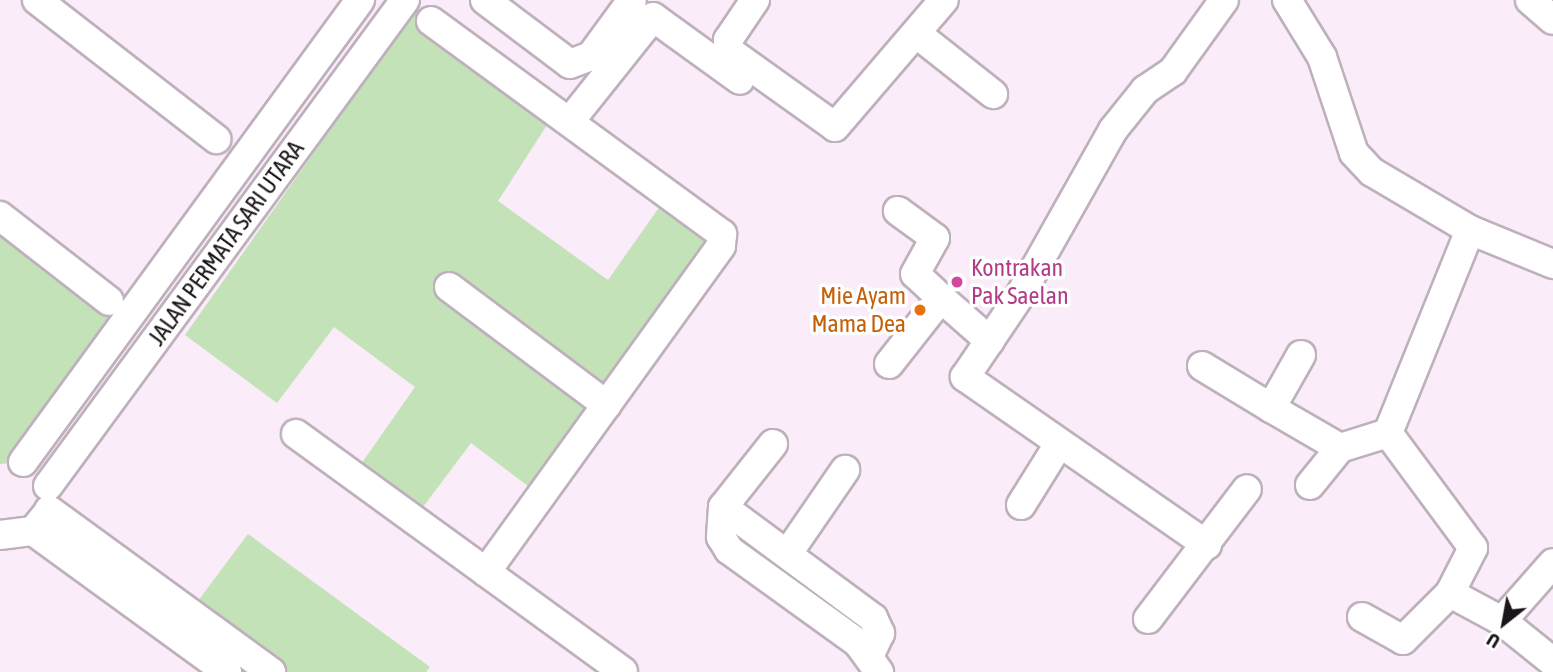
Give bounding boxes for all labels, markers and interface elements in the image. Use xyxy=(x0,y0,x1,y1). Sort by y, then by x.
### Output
street label: JALAN PERMATA SARI UTARA xyxy=(142,135,310,351)
place label: Kontrakan Pak Saelan xyxy=(971,254,1069,310)
marker: Kontrakan Pak Saelan xyxy=(949,274,965,290)
place label: Mie Ayam Mama Dea xyxy=(812,282,906,338)
marker: Mie Ayam Mama Dea xyxy=(912,302,928,318)
north arrow xyxy=(1469,588,1539,658)
text: U xyxy=(1483,629,1504,653)

